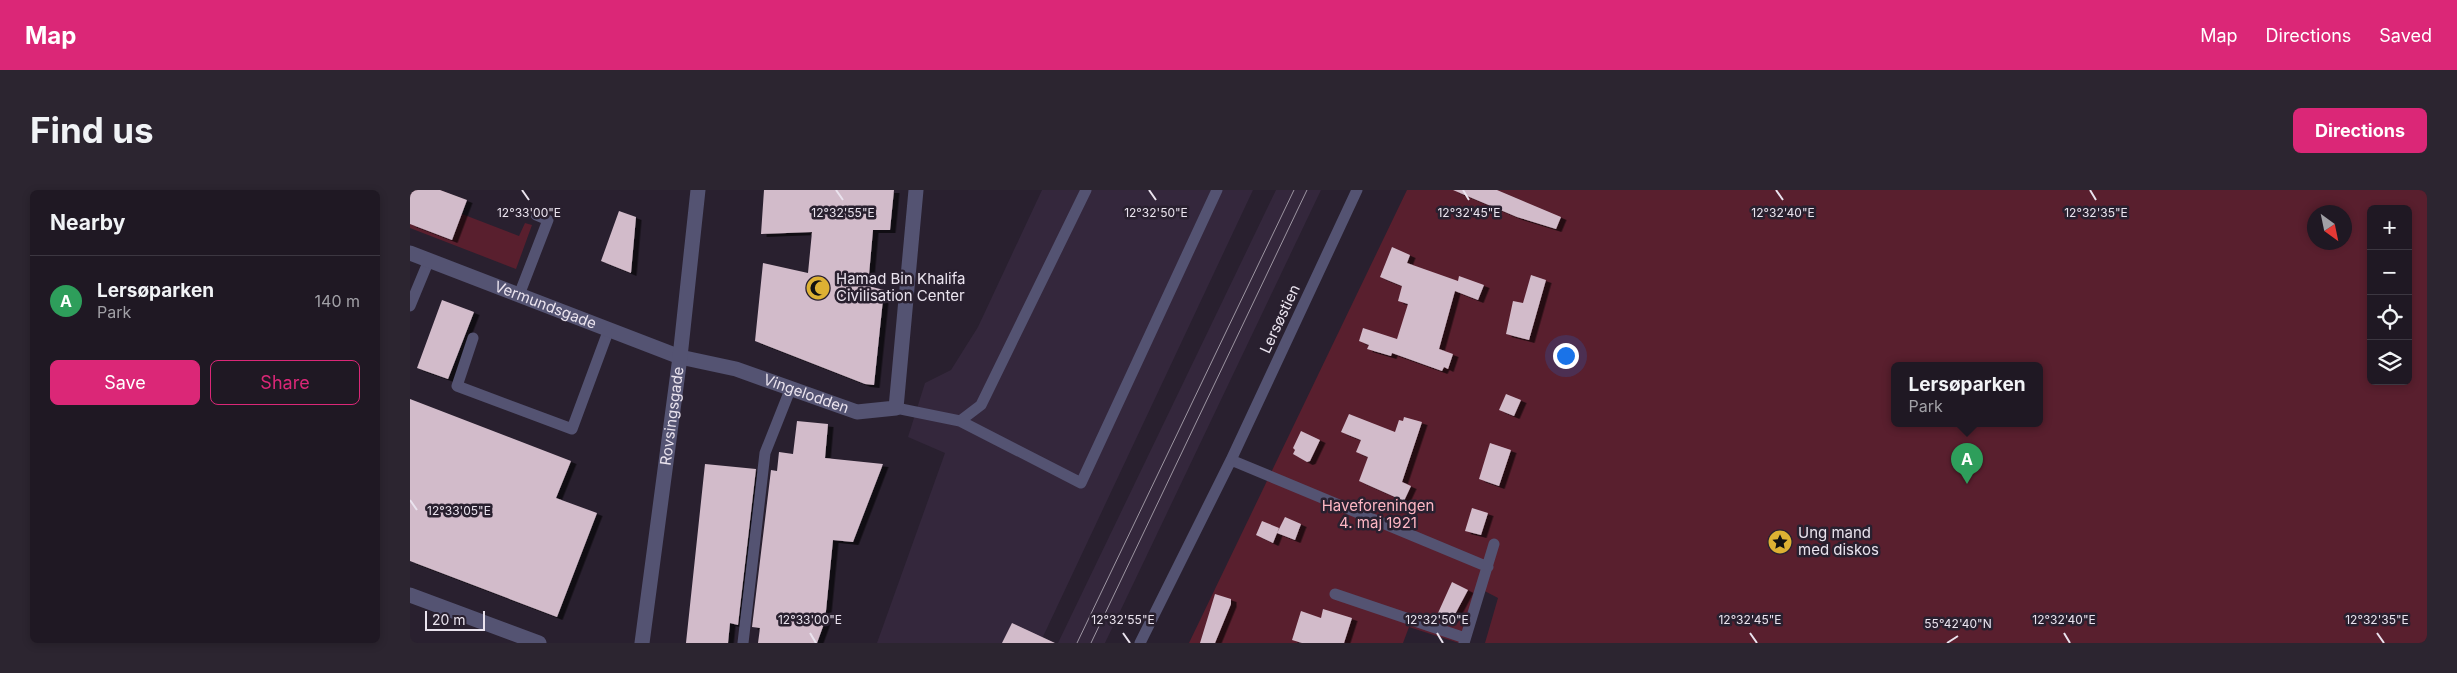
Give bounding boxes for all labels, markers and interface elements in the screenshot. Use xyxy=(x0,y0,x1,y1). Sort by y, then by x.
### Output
text: Map xyxy=(25,21,76,50)
text: Map xyxy=(2200,25,2238,46)
text: Directions xyxy=(2266,25,2351,46)
text: Saved xyxy=(2379,25,2432,46)
button: Directions xyxy=(2293,108,2427,153)
text: Find us xyxy=(30,109,154,151)
text: 12°33'00"E xyxy=(497,205,561,220)
text: 12°32'55"E xyxy=(811,205,875,220)
text: 12°32'50"E xyxy=(1124,205,1188,220)
text: 12°32'45"E xyxy=(1437,205,1501,220)
text: 12°32'40"E xyxy=(1751,205,1815,220)
text: 12°32'35"E xyxy=(2064,205,2128,220)
north arrow xyxy=(2307,205,2352,250)
map controls xyxy=(2367,205,2412,385)
button: + xyxy=(2367,205,2412,250)
text: Nearby xyxy=(50,210,125,235)
button: − xyxy=(2367,250,2412,295)
place label: Hamad Bin Khalifa Civilisation Center xyxy=(836,269,965,305)
mosque icon: Hamad Bin Khalifa Civilisation Center xyxy=(805,275,831,301)
street label: Vermundsgade xyxy=(492,276,599,333)
text: Lersøparken xyxy=(97,279,214,302)
street label: Lersøstien xyxy=(1255,281,1304,356)
text: A xyxy=(60,291,72,311)
text: 140 m xyxy=(315,291,360,311)
button: locate xyxy=(2367,295,2412,340)
text: Park xyxy=(97,302,131,322)
button: layers xyxy=(2367,340,2412,385)
your location xyxy=(1553,343,1579,369)
button: Save xyxy=(50,360,200,405)
button: Share xyxy=(210,360,360,405)
popup xyxy=(1891,362,2043,427)
street label: Rovsingsgade xyxy=(656,365,688,467)
street label: Vingelodden xyxy=(761,370,852,417)
text: Lersøparken xyxy=(1908,373,2026,396)
text: Park xyxy=(1908,396,1943,416)
pin: A xyxy=(1951,443,1983,484)
park label: Haveforeningen 4. maj 1921 xyxy=(1322,496,1434,532)
text: 12°33'05"E xyxy=(427,503,491,518)
place label: Ung mand med diskos xyxy=(1798,523,1879,559)
place icon: Ung mand med diskos xyxy=(1767,529,1793,555)
scale bar xyxy=(425,608,485,631)
text: 20 m xyxy=(432,611,466,628)
text: 12°33'00"E xyxy=(778,612,842,627)
text: 12°32'55"E xyxy=(1091,612,1155,627)
text: 12°32'50"E xyxy=(1405,612,1469,627)
text: 12°32'45"E xyxy=(1718,612,1782,627)
text: 12°32'40"E xyxy=(2032,612,2096,627)
text: 12°32'35"E xyxy=(2345,612,2409,627)
text: 55°42'40"N xyxy=(1924,616,1992,631)

